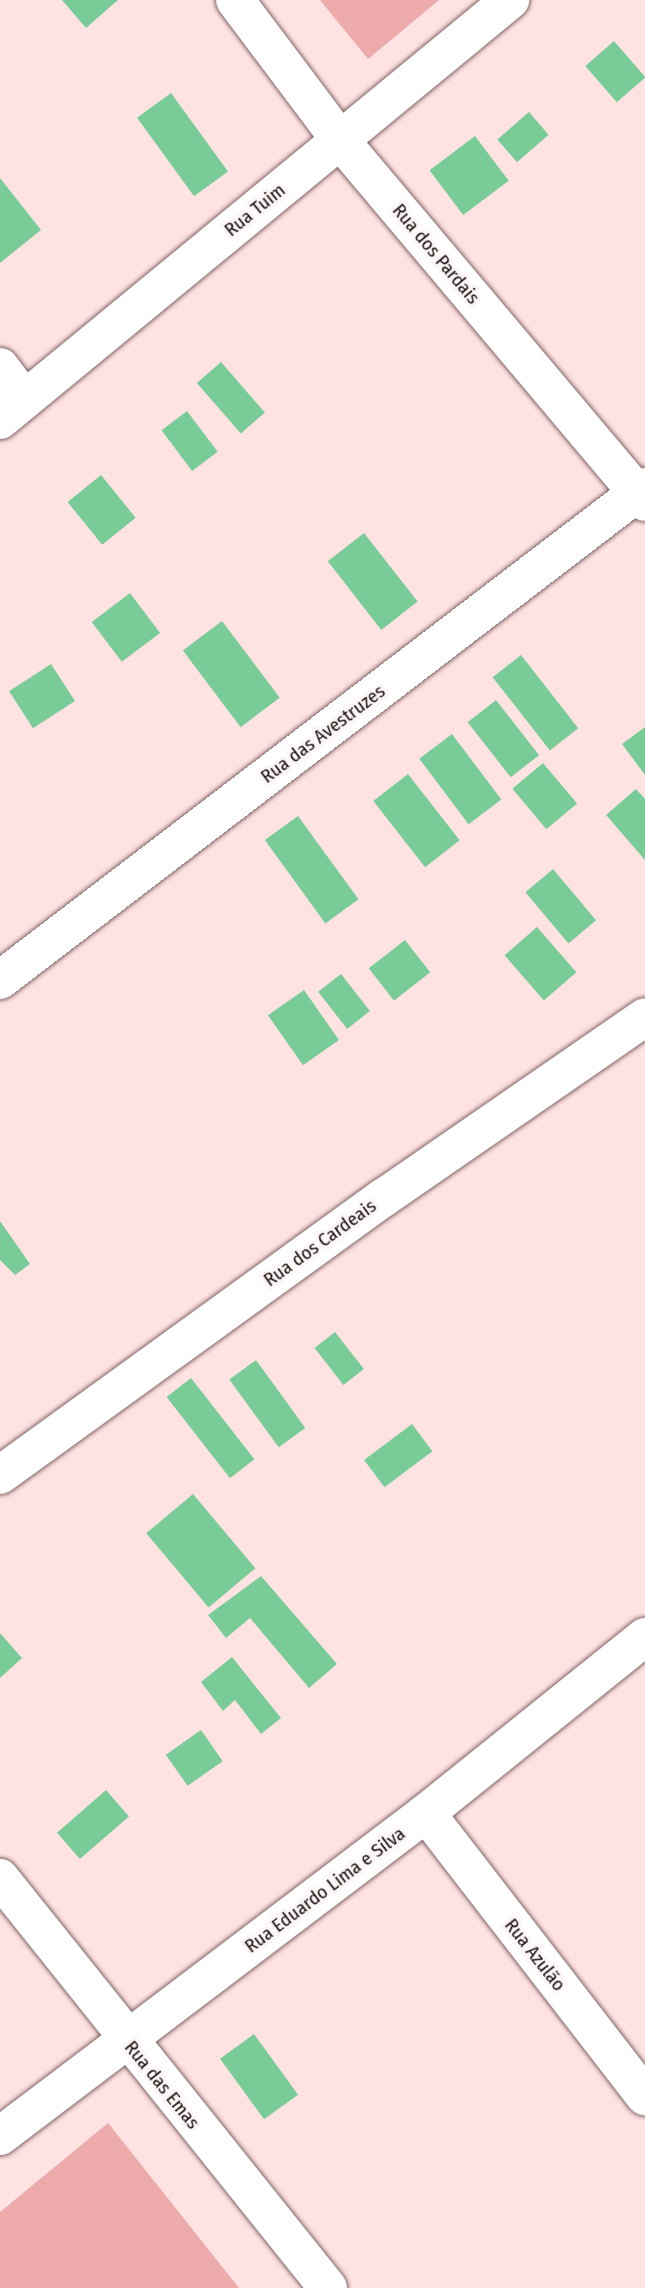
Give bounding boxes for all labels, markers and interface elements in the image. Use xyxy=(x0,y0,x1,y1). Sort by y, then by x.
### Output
street label: Rua Tuim xyxy=(220,179,290,241)
street label: Rua dos Pardais xyxy=(388,199,484,309)
street label: Rua das Avestruzes xyxy=(256,680,390,788)
street label: Rua dos Cardeais xyxy=(259,1195,381,1291)
street label: Rua Eduardo Lima e Silva xyxy=(240,1822,410,1958)
street label: Rua Azulão xyxy=(500,1914,570,1996)
street label: Rua das Emas xyxy=(120,2036,204,2134)

